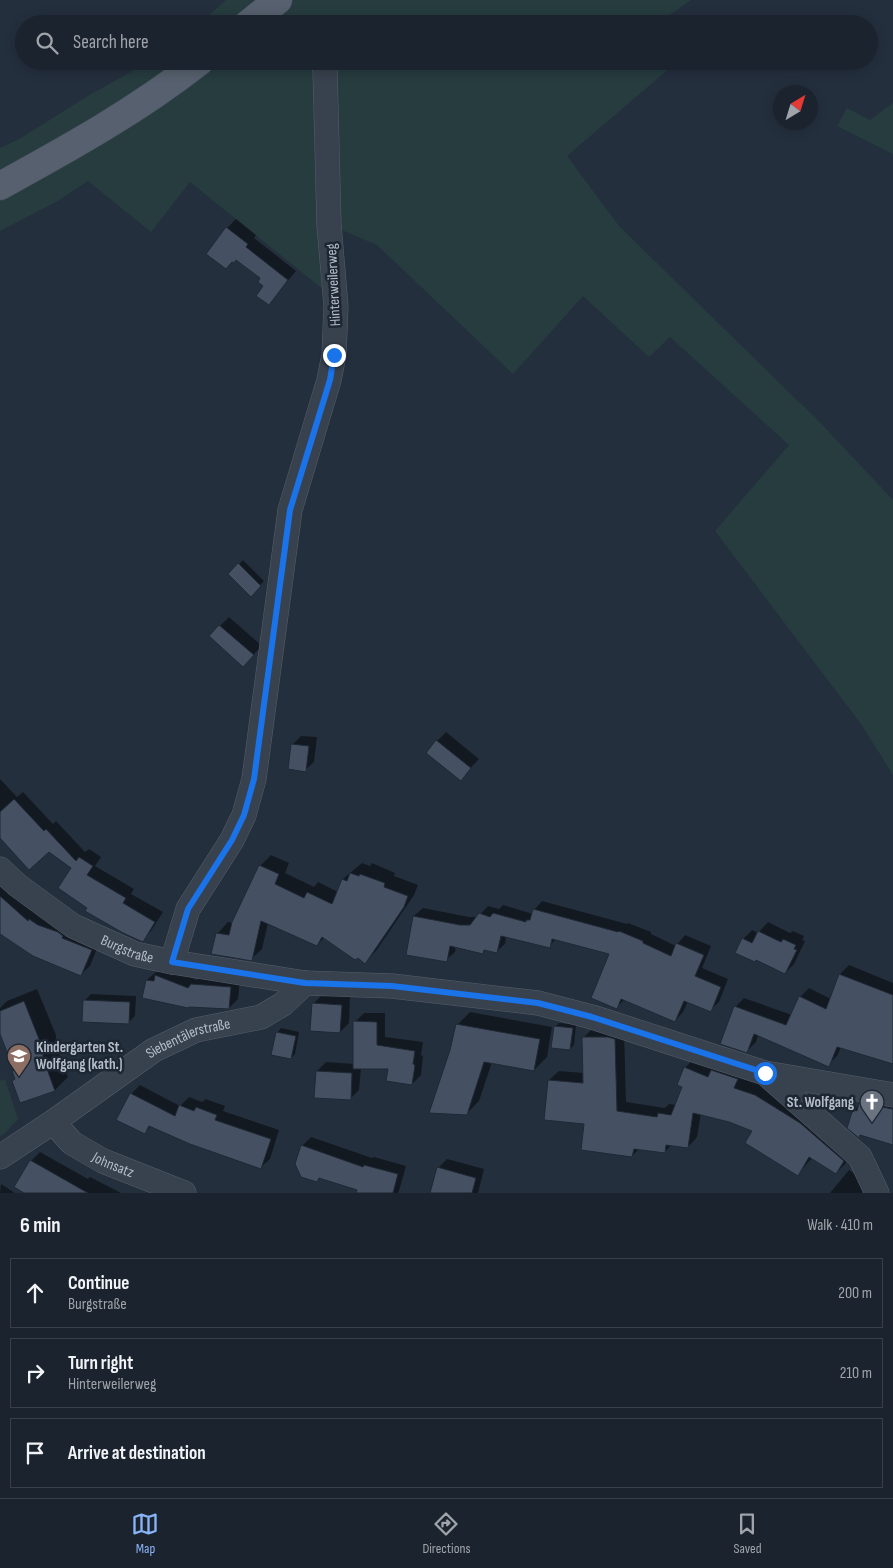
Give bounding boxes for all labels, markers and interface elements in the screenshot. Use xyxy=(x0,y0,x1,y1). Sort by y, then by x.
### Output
search box xyxy=(15,15,878,70)
icon: search xyxy=(33,29,61,57)
text: Search here xyxy=(73,31,149,54)
north arrow xyxy=(773,85,818,130)
street label: Hinterweilerweg xyxy=(322,243,345,327)
route end xyxy=(323,344,346,367)
street label: Burgstraße xyxy=(98,931,155,968)
street label: Siebentälerstraße xyxy=(142,1014,232,1063)
place label: Kindergarten St. Wolfgang (kath.) xyxy=(36,1038,123,1074)
school or university icon: Kindergarten St. Wolfgang (kath.) xyxy=(6,1043,32,1077)
route start xyxy=(754,1062,777,1085)
church icon: St. Wolfgang xyxy=(859,1089,885,1123)
place label: St. Wolfgang xyxy=(787,1093,855,1112)
street label: Johnsatz xyxy=(88,1147,137,1182)
text: 6 min xyxy=(20,1213,61,1238)
text: Walk · 410 m xyxy=(807,1216,873,1235)
text: Continue xyxy=(68,1272,129,1295)
icon: ahead xyxy=(21,1279,49,1307)
text: 200 m xyxy=(838,1284,872,1303)
text: Burgstraße xyxy=(68,1295,127,1314)
text: Turn right xyxy=(68,1352,133,1375)
icon: right xyxy=(21,1359,49,1387)
text: 210 m xyxy=(840,1364,872,1383)
text: Hinterweilerweg xyxy=(68,1375,156,1394)
icon: arrive xyxy=(21,1439,49,1467)
text: Arrive at destination xyxy=(68,1442,206,1465)
tab: Map xyxy=(131,1510,159,1557)
tab: Directions xyxy=(422,1510,471,1557)
tab: Saved xyxy=(733,1510,762,1557)

